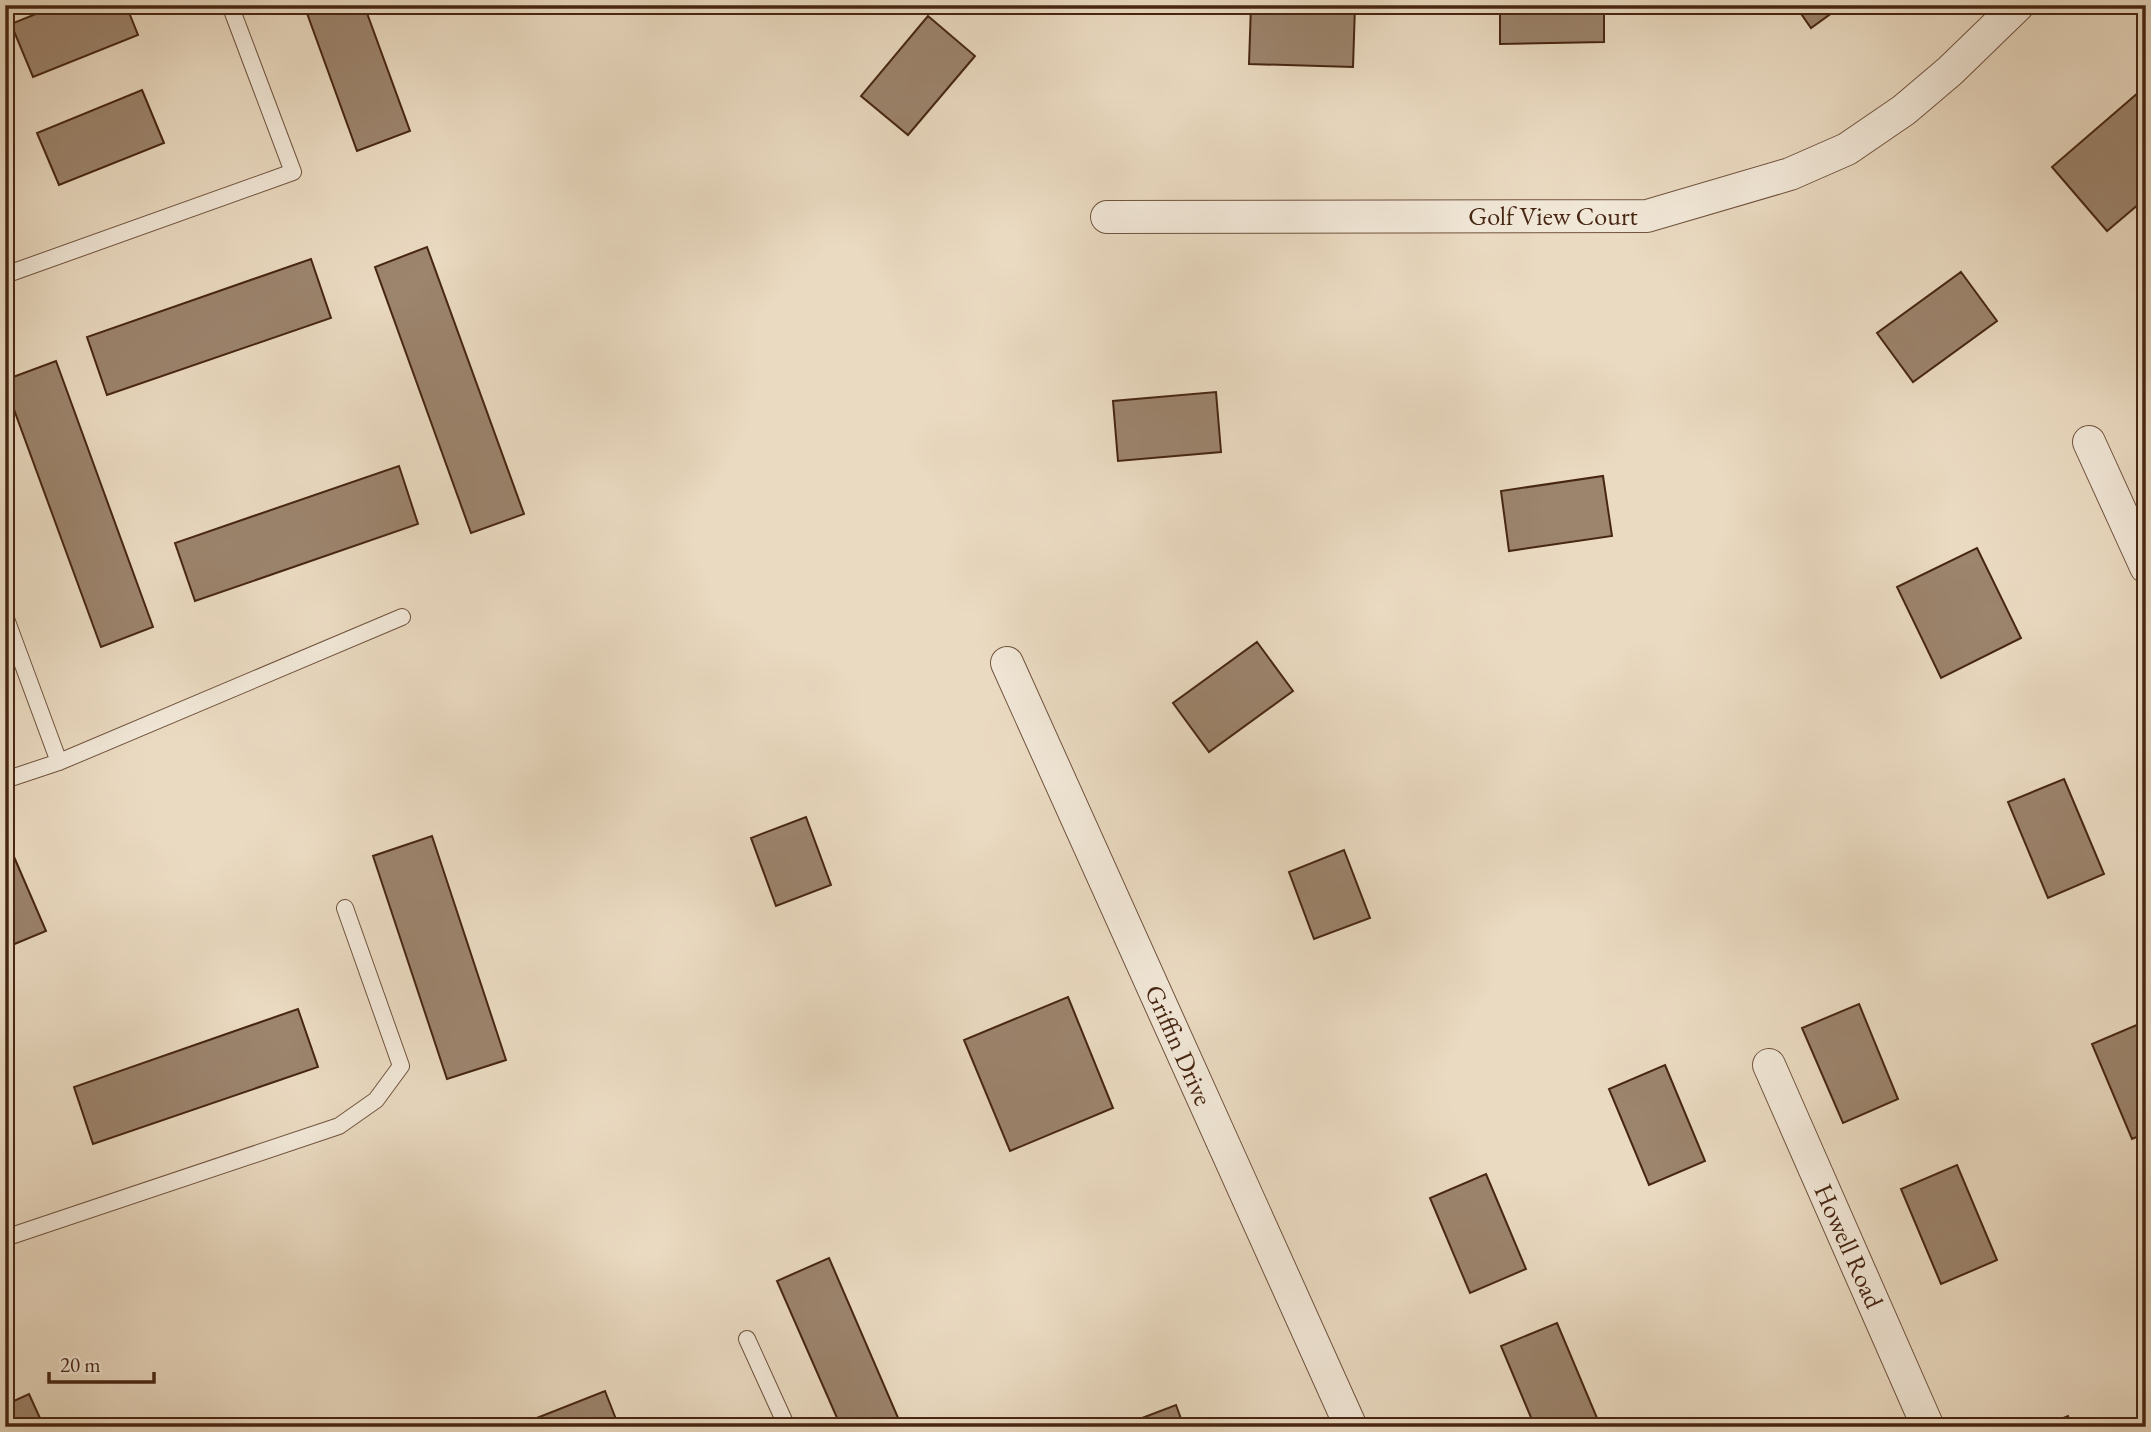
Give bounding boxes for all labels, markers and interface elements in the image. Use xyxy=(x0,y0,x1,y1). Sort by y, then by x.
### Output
street label: Golf View Court xyxy=(1468,199,1638,233)
street label: Griffin Drive xyxy=(1137,979,1221,1111)
street label: Howell Road xyxy=(1806,1178,1892,1314)
scale bar xyxy=(49,1341,154,1385)
text: 20 m xyxy=(60,1351,101,1378)

